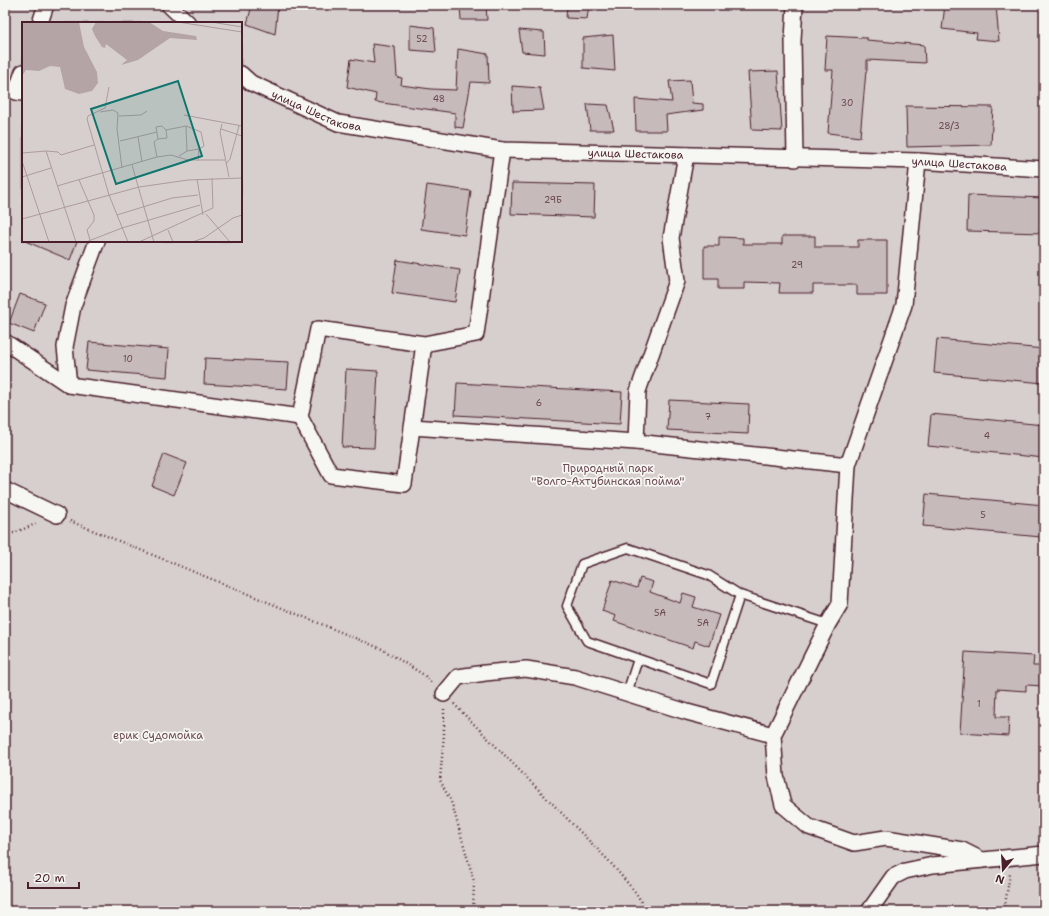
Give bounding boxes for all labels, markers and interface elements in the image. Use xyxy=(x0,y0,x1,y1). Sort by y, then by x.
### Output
inset map xyxy=(22,22,242,242)
house number: 52 xyxy=(416,33,428,45)
street label: улица Шестакова xyxy=(269,86,363,134)
house number: 48 xyxy=(433,93,445,105)
house number: 30 xyxy=(841,97,853,109)
house number: 28/3 xyxy=(938,120,960,132)
street label: улица Шестакова xyxy=(587,145,684,162)
street label: улица Шестакова xyxy=(911,153,1008,174)
house number: 29Б xyxy=(544,194,562,206)
house number: 29 xyxy=(791,259,803,271)
house number: 10 xyxy=(123,353,133,365)
house number: 6 xyxy=(536,397,542,409)
house number: 7 xyxy=(705,411,711,423)
house number: 4 xyxy=(984,430,990,442)
park label: Природный парк "Волго-Ахтубинская пойма" xyxy=(532,461,685,489)
house number: 5 xyxy=(980,509,986,521)
house number: 5А xyxy=(654,607,666,619)
house number: 5А xyxy=(697,617,709,629)
house number: 1 xyxy=(977,698,981,710)
park label: ерик Судомойка xyxy=(113,728,203,743)
north arrow xyxy=(983,850,1023,890)
scale bar xyxy=(28,864,79,890)
text: 20 m xyxy=(34,870,65,886)
text: N xyxy=(993,870,1007,888)

